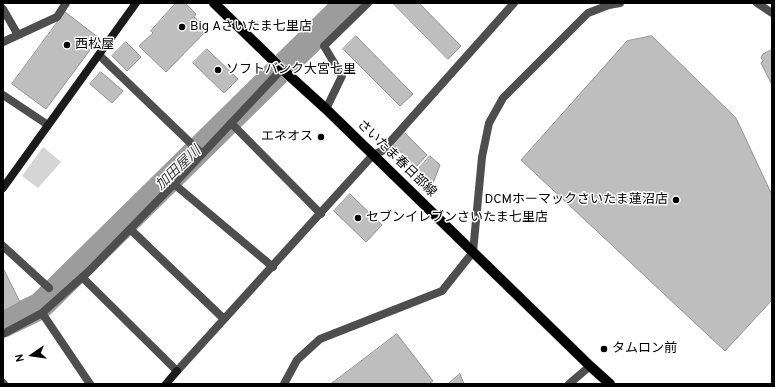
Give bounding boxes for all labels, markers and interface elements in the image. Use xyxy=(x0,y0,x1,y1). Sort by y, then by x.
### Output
place label: Big Aさいたま七里店 xyxy=(190,19,312,35)
marker: Big Aさいたま七里店 xyxy=(177,22,187,32)
place label: 西松屋 xyxy=(75,37,114,53)
marker: 西松屋 xyxy=(62,40,72,50)
place label: ソフトバンク大宮七里 xyxy=(226,62,356,78)
marker: ソフトバンク大宮七里 xyxy=(213,65,223,75)
street label: さいたま春日部線 xyxy=(353,117,439,201)
place label: エネオス xyxy=(261,129,313,145)
marker: エネオス xyxy=(316,132,326,142)
water label: 加田屋川 xyxy=(153,144,205,194)
place label: DCMホーマックさいたま蓮沼店 xyxy=(484,192,668,208)
marker: DCMホーマックさいたま蓮沼店 xyxy=(671,195,681,205)
place label: セブンイレブンさいたま七里店 xyxy=(366,210,548,226)
marker: セブンイレブンさいたま七里店 xyxy=(353,213,363,223)
north arrow xyxy=(12,335,52,375)
place label: タムロン前 xyxy=(612,341,677,357)
marker: タムロン前 xyxy=(599,344,609,354)
text: N xyxy=(13,352,28,363)

